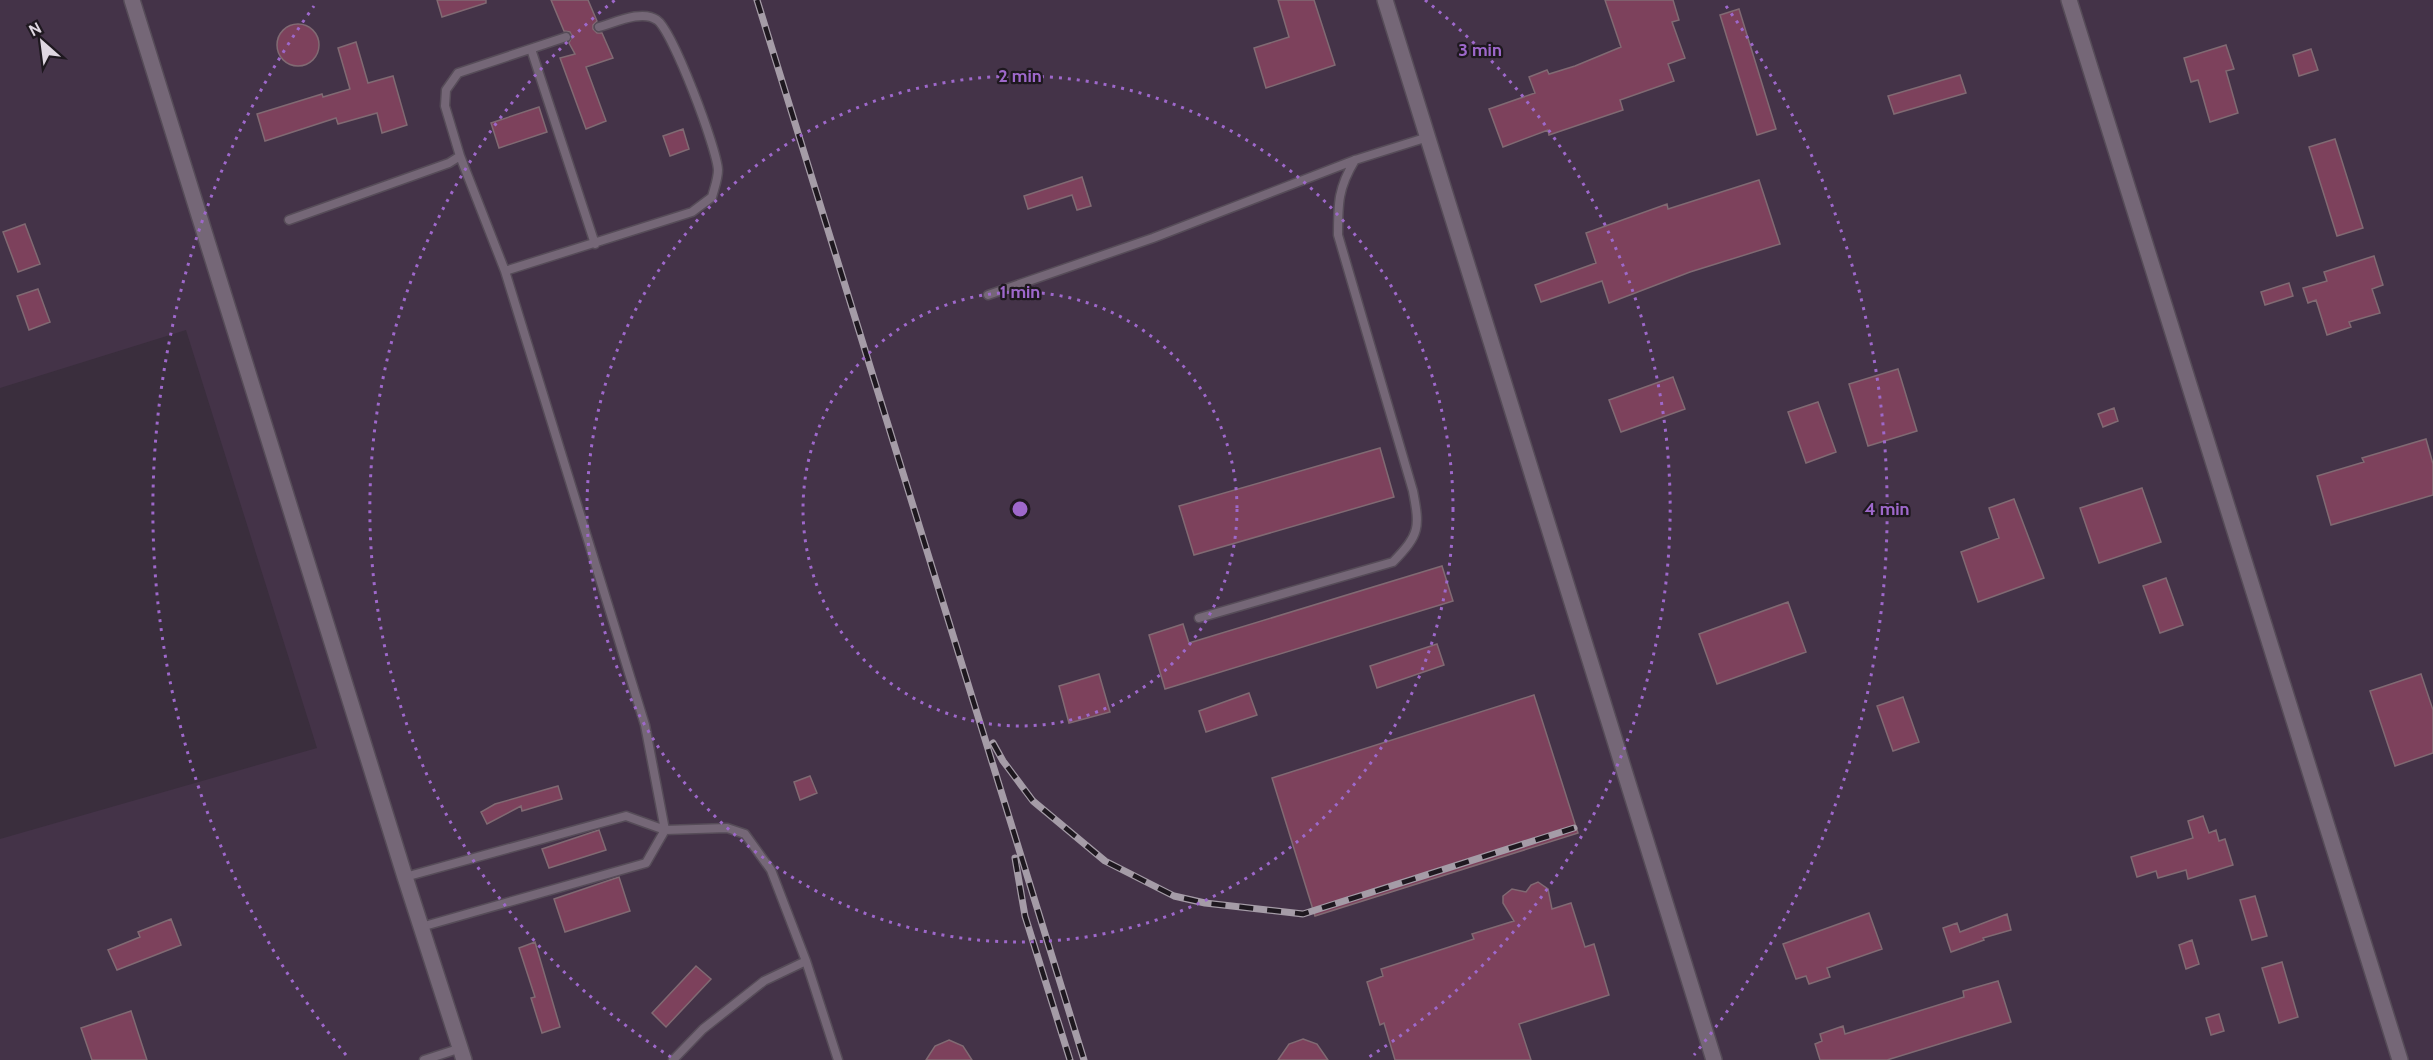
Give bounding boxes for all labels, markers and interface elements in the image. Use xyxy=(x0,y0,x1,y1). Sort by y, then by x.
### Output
north arrow xyxy=(12,12,72,72)
text: N xyxy=(26,18,45,40)
text: 3 min xyxy=(1458,39,1502,61)
text: 2 min xyxy=(998,65,1042,87)
text: 1 min xyxy=(1000,281,1040,303)
text: 4 min xyxy=(1864,498,1910,520)
centre of rings xyxy=(1010,499,1030,519)

